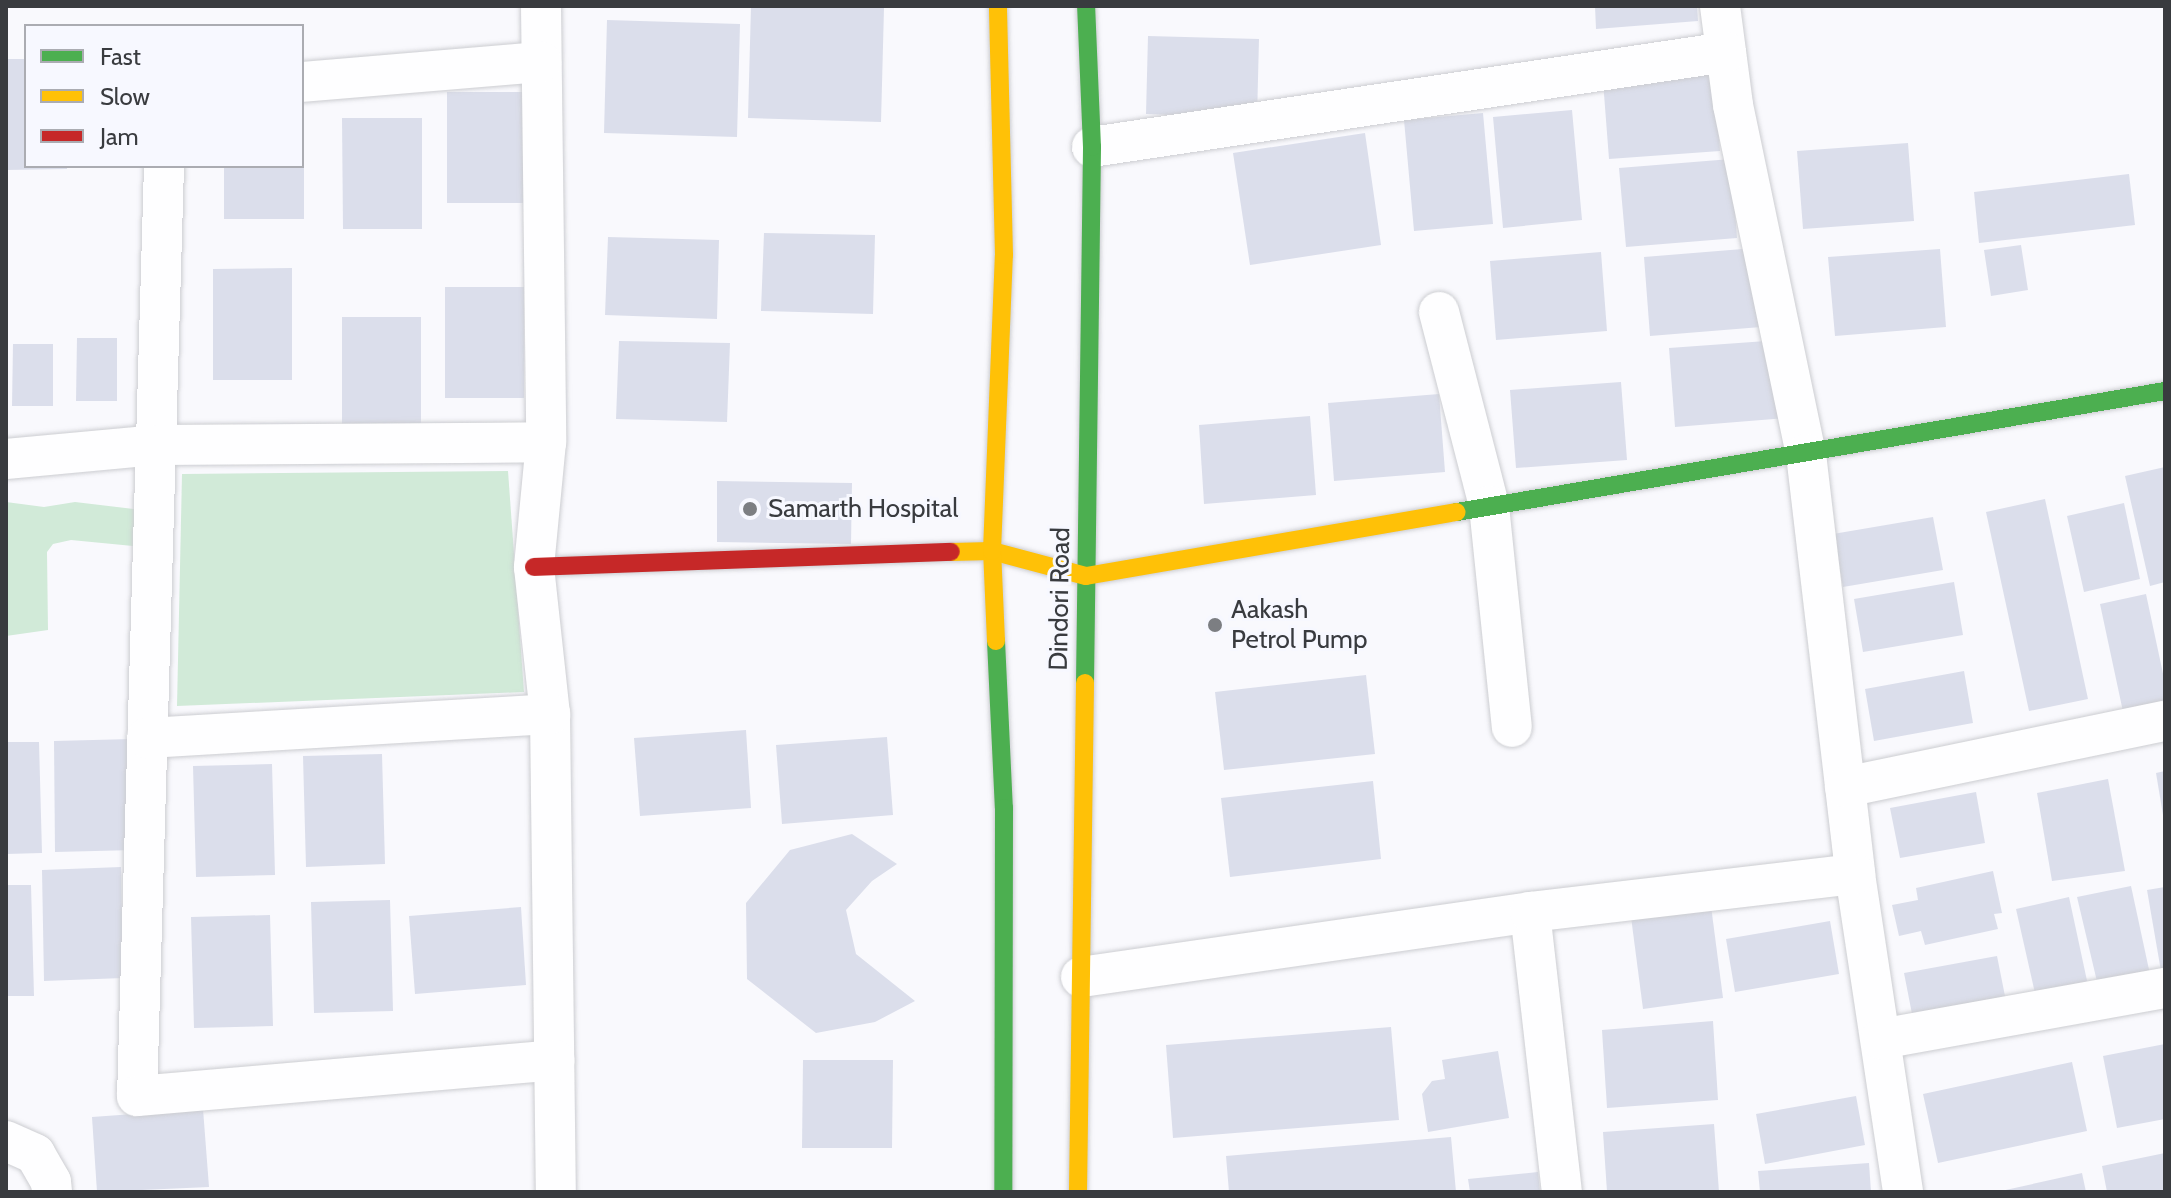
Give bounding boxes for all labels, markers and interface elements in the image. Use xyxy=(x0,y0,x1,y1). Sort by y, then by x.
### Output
legend xyxy=(24,24,304,168)
text: Fast xyxy=(100,42,141,71)
text: Slow xyxy=(100,82,150,111)
text: Jam xyxy=(100,122,138,151)
place label: Samarth Hospital xyxy=(768,493,958,525)
marker: Samarth Hospital xyxy=(739,498,761,520)
street label: Dindori Road xyxy=(1043,527,1077,671)
place label: Aakash Petrol Pump xyxy=(1231,594,1367,656)
marker: Aakash Petrol Pump xyxy=(1206,616,1224,634)

